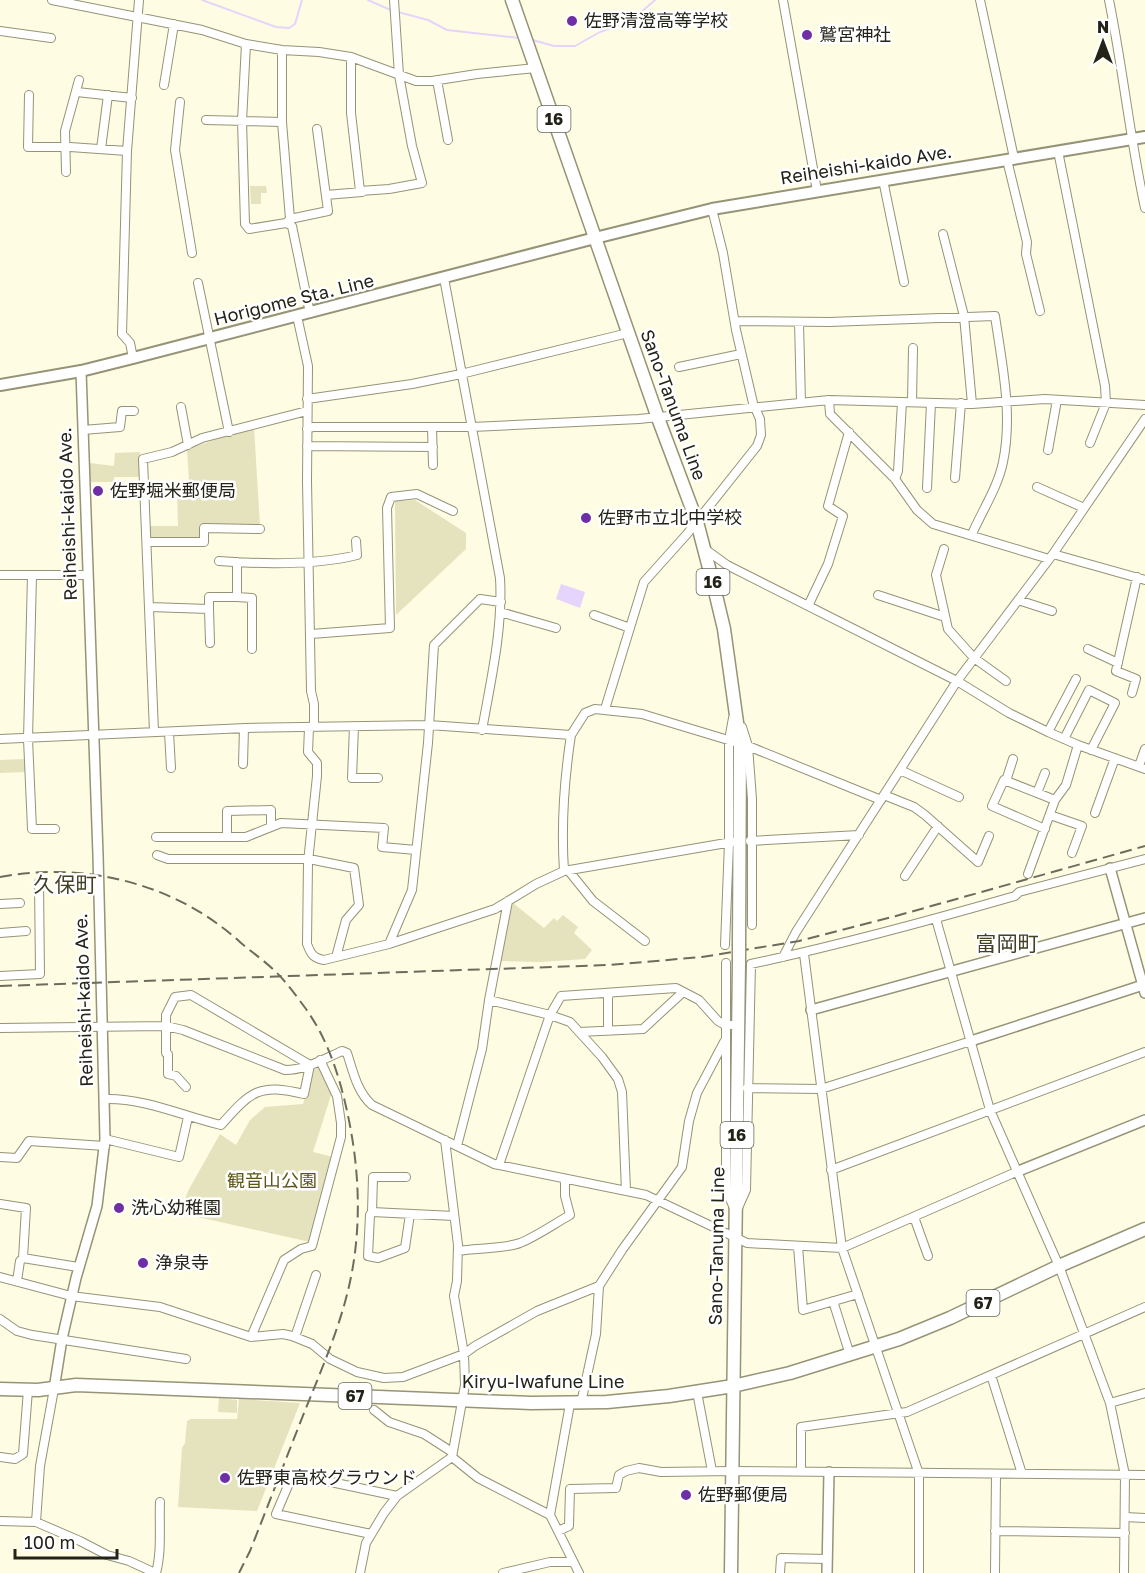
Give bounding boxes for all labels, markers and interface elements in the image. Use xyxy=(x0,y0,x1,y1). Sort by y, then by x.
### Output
place label: 佐野清澄高等学校 xyxy=(584,9,728,31)
north arrow xyxy=(1073,12,1133,72)
marker: 佐野清澄高等学校 xyxy=(565,14,579,28)
text: N xyxy=(1097,17,1109,37)
place label: 鷲宮神社 xyxy=(819,23,891,45)
marker: 鷲宮神社 xyxy=(800,28,814,42)
road number: 16 xyxy=(538,106,570,132)
street label: Reiheishi-kaido Ave. xyxy=(778,140,953,188)
street label: Horigome Sta. Line xyxy=(211,269,376,330)
street label: Sano-Tanuma Line xyxy=(636,326,711,483)
street label: Reiheishi-kaido Ave. xyxy=(53,427,81,601)
place label: 佐野堀米郵便局 xyxy=(110,479,236,501)
marker: 佐野堀米郵便局 xyxy=(91,484,105,498)
place label: 佐野市立北中学校 xyxy=(598,506,742,528)
marker: 佐野市立北中学校 xyxy=(579,511,593,525)
road number: 16 xyxy=(696,569,730,595)
district label: 久保町 xyxy=(34,871,97,897)
street label: Reiheishi-kaido Ave. xyxy=(69,913,97,1087)
district label: 富岡町 xyxy=(976,930,1039,956)
road number: 16 xyxy=(720,1122,754,1148)
street label: Sano-Tanuma Line xyxy=(704,1166,728,1326)
park label: 観音山公園 xyxy=(227,1169,317,1191)
place label: 洗心幼稚園 xyxy=(131,1196,221,1218)
marker: 洗心幼稚園 xyxy=(112,1201,126,1215)
place label: 浄泉寺 xyxy=(155,1251,209,1273)
marker: 浄泉寺 xyxy=(136,1256,150,1270)
road number: 67 xyxy=(966,1290,1000,1316)
street label: Kiryu-Iwafune Line xyxy=(462,1370,624,1392)
road number: 67 xyxy=(338,1383,372,1409)
place label: 佐野東高校グラウンド xyxy=(237,1466,417,1488)
marker: 佐野東高校グラウンド xyxy=(218,1471,232,1485)
place label: 佐野郵便局 xyxy=(698,1483,788,1505)
marker: 佐野郵便局 xyxy=(679,1488,693,1502)
scale bar xyxy=(15,1522,117,1560)
text: 100 m xyxy=(24,1531,75,1553)

